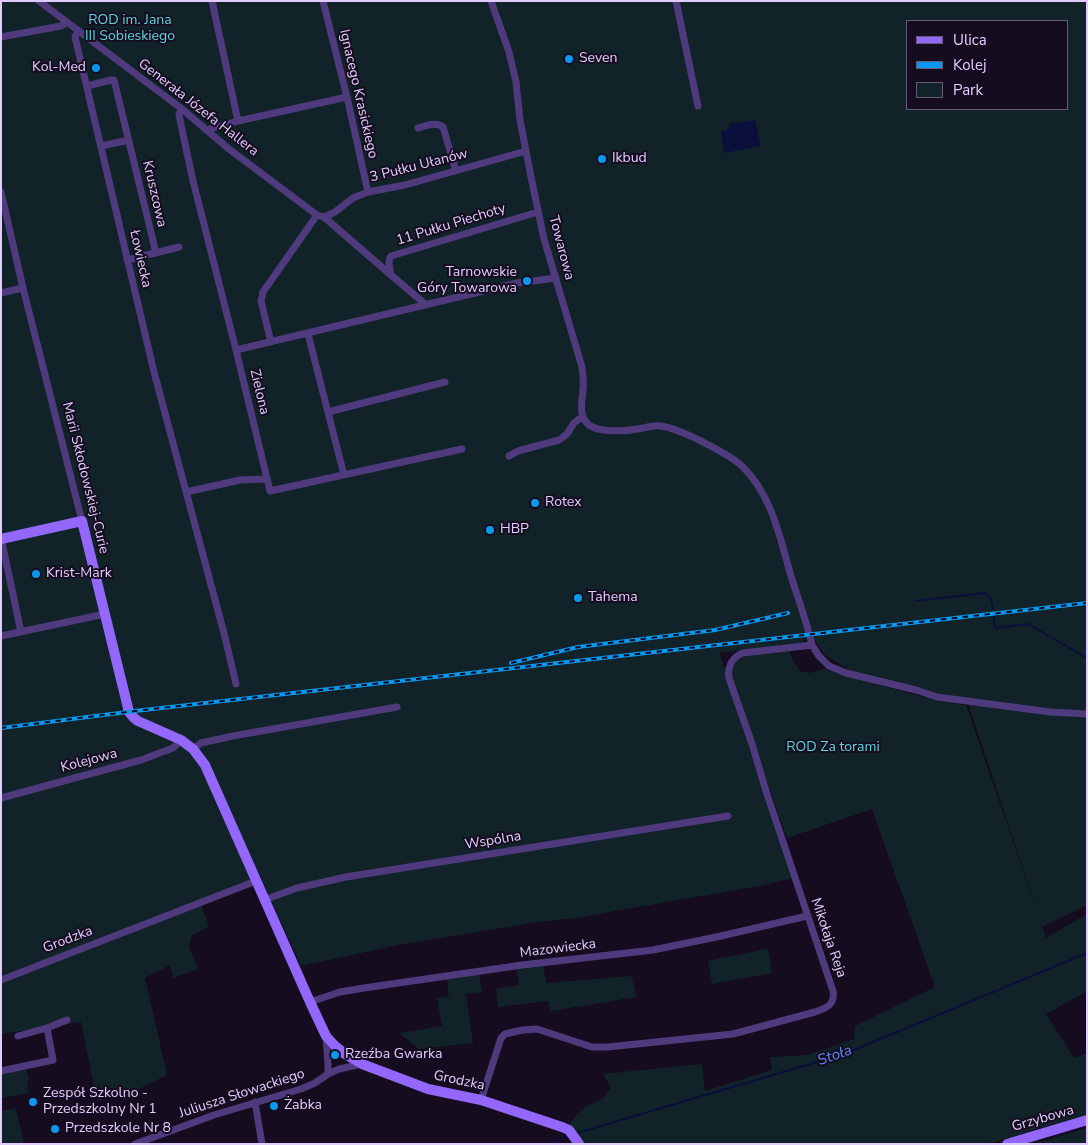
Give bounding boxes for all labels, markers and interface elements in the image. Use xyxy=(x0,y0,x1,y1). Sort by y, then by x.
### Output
park label: ROD im. Jana III Sobieskiego xyxy=(85,13,175,46)
legend xyxy=(906,20,1068,110)
street label: Ignacego Krasickiego xyxy=(335,28,381,160)
text: Ulica xyxy=(953,30,987,50)
place label: Seven xyxy=(579,51,617,67)
marker: Seven xyxy=(563,53,575,65)
text: Kolej xyxy=(953,55,986,75)
street label: Generała Józefa Hallera xyxy=(134,56,262,160)
place label: Kol-Med xyxy=(32,60,86,76)
marker: Kol-Med xyxy=(90,62,102,74)
text: Park xyxy=(953,80,983,100)
street label: 3 Pułku Ułanów xyxy=(368,146,470,186)
place label: Ikbud xyxy=(612,151,647,167)
marker: Ikbud xyxy=(596,153,608,165)
street label: Kruszcowa xyxy=(138,159,170,229)
street label: 11 Pułku Piechoty xyxy=(394,200,508,250)
street label: Towarowa xyxy=(544,214,578,282)
street label: Łowiecka xyxy=(125,229,155,289)
place label: Tarnowskie Góry Towarowa xyxy=(417,265,517,298)
marker: Tarnowskie Góry Towarowa xyxy=(521,275,533,287)
street label: Zielona xyxy=(246,368,272,416)
street label: Marii Skłodowskiej-Curie xyxy=(58,400,112,556)
place label: Rotex xyxy=(545,495,581,511)
marker: Rotex xyxy=(529,497,541,509)
place label: HBP xyxy=(500,522,529,538)
marker: HBP xyxy=(484,524,496,536)
place label: Krist-Mark xyxy=(46,566,112,582)
marker: Krist-Mark xyxy=(30,568,42,580)
place label: Tahema xyxy=(588,590,638,606)
marker: Tahema xyxy=(572,592,584,604)
park label: ROD Za torami xyxy=(786,740,880,756)
street label: Kolejowa xyxy=(59,745,119,777)
street label: Wspólna xyxy=(464,828,522,854)
street label: Mikołaja Reja xyxy=(807,896,849,980)
street label: Grodzka xyxy=(41,923,95,957)
street label: Mazowiecka xyxy=(519,936,597,962)
water label: Stoła xyxy=(815,1042,855,1070)
place label: Rzeźba Gwarka xyxy=(345,1047,442,1063)
marker: Rzeźba Gwarka xyxy=(329,1049,341,1061)
street label: Juliusza Słowackiego xyxy=(177,1066,307,1122)
street label: Grodzka xyxy=(432,1067,486,1095)
place label: Zespół Szkolno - Przedszkolny Nr 1 xyxy=(43,1086,157,1118)
marker: Zespół Szkolno - Przedszkolny Nr 1 xyxy=(27,1096,39,1108)
place label: Żabka xyxy=(284,1098,322,1114)
marker: Żabka xyxy=(268,1100,280,1112)
street label: Grzybowa xyxy=(1010,1102,1076,1136)
place label: Przedszkole Nr 8 xyxy=(65,1121,171,1137)
marker: Przedszkole Nr 8 xyxy=(49,1123,61,1135)

